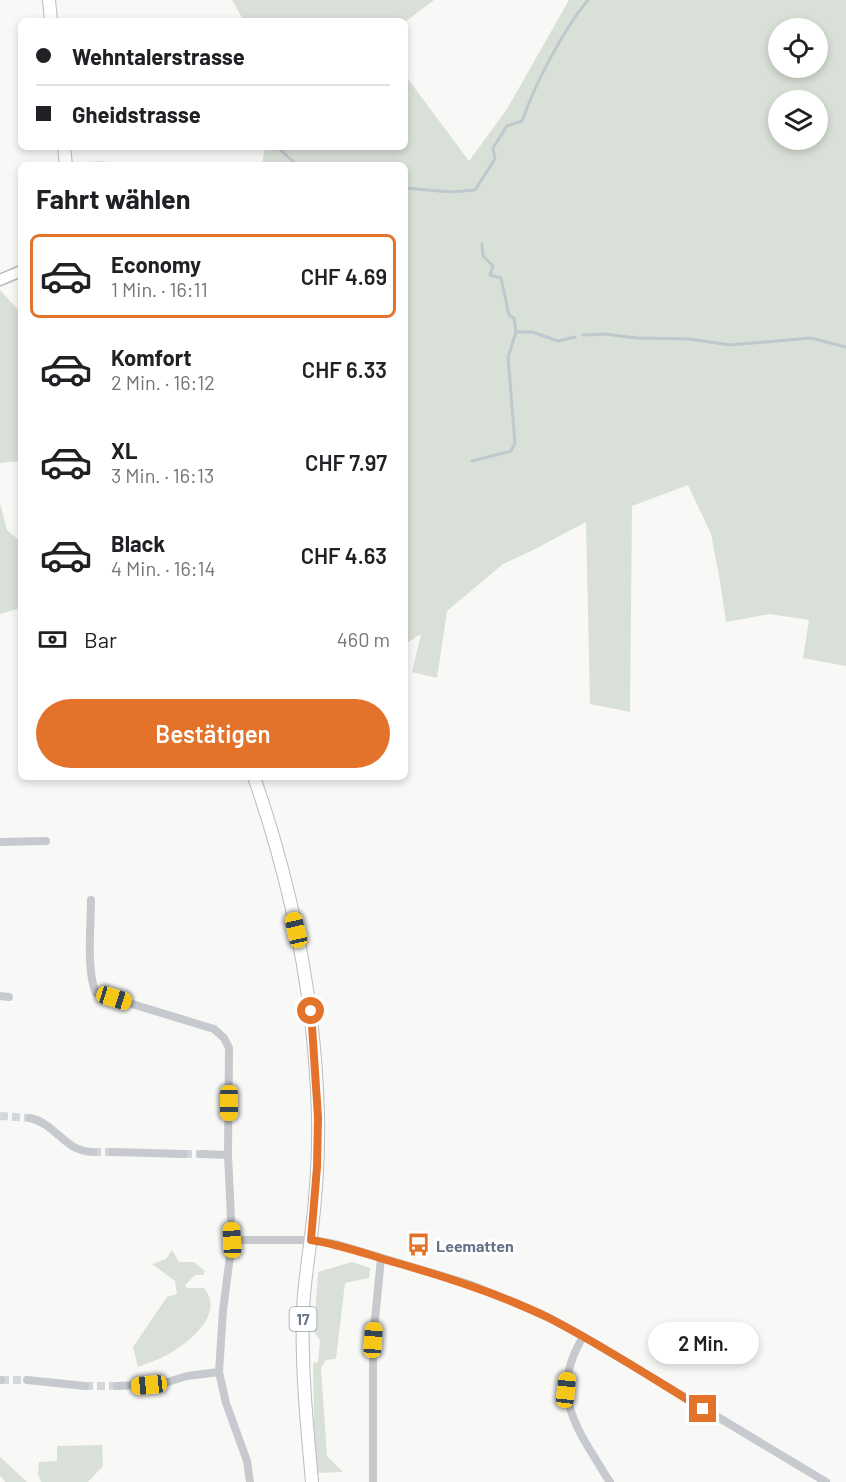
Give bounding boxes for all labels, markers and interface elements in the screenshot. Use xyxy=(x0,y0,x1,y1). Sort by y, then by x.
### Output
map controls xyxy=(768,18,828,150)
button: locate xyxy=(768,18,828,78)
text: Wehntalerstrasse xyxy=(72,43,245,69)
button: layers xyxy=(768,90,828,150)
text: Gheidstrasse xyxy=(72,101,201,127)
text: Fahrt wählen xyxy=(36,182,191,214)
icon: car xyxy=(39,249,93,303)
text: Economy xyxy=(111,251,201,277)
text: CHF 4.69 xyxy=(301,263,387,289)
text: 1 Min. · 16:11 xyxy=(111,277,208,301)
icon: car xyxy=(39,342,93,396)
text: Komfort xyxy=(111,344,192,370)
text: CHF 6.33 xyxy=(302,356,387,382)
text: 2 Min. · 16:12 xyxy=(111,370,215,394)
icon: car xyxy=(39,435,93,489)
text: XL xyxy=(111,437,137,463)
text: CHF 7.97 xyxy=(305,449,387,475)
text: 3 Min. · 16:13 xyxy=(111,463,214,487)
icon: car xyxy=(39,528,93,582)
text: Black xyxy=(111,530,165,556)
text: CHF 4.63 xyxy=(301,542,387,568)
text: 4 Min. · 16:14 xyxy=(111,556,216,580)
icon: cash xyxy=(36,623,69,656)
text: Bar xyxy=(84,626,117,652)
text: 460 m xyxy=(337,627,390,651)
button: Bestätigen xyxy=(36,699,390,768)
car xyxy=(283,910,309,950)
car xyxy=(94,984,134,1012)
route start xyxy=(297,997,324,1024)
car xyxy=(220,1085,238,1121)
car xyxy=(222,1222,242,1258)
bus stop icon: Leematten xyxy=(405,1232,431,1258)
place label: Leematten xyxy=(436,1236,514,1255)
road number: 17 xyxy=(290,1307,316,1331)
car xyxy=(363,1321,383,1359)
callout: 2 Min. xyxy=(648,1322,758,1364)
text: 2 Min. xyxy=(678,1331,729,1355)
car xyxy=(555,1371,577,1409)
car xyxy=(130,1374,168,1396)
route end xyxy=(689,1395,716,1422)

